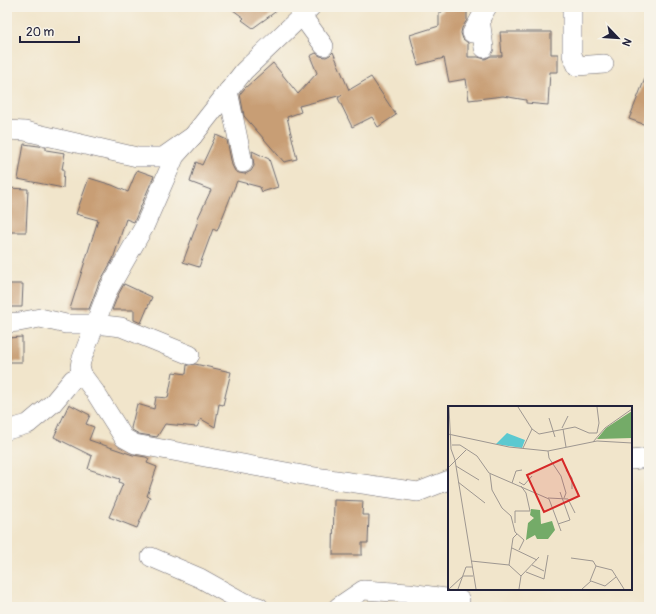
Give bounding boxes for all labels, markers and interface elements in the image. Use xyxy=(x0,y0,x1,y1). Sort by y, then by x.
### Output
scale bar xyxy=(20,18,79,44)
north arrow xyxy=(598,18,638,58)
text: 20 m xyxy=(26,25,55,40)
text: N xyxy=(619,36,634,49)
inset map xyxy=(448,406,632,590)

